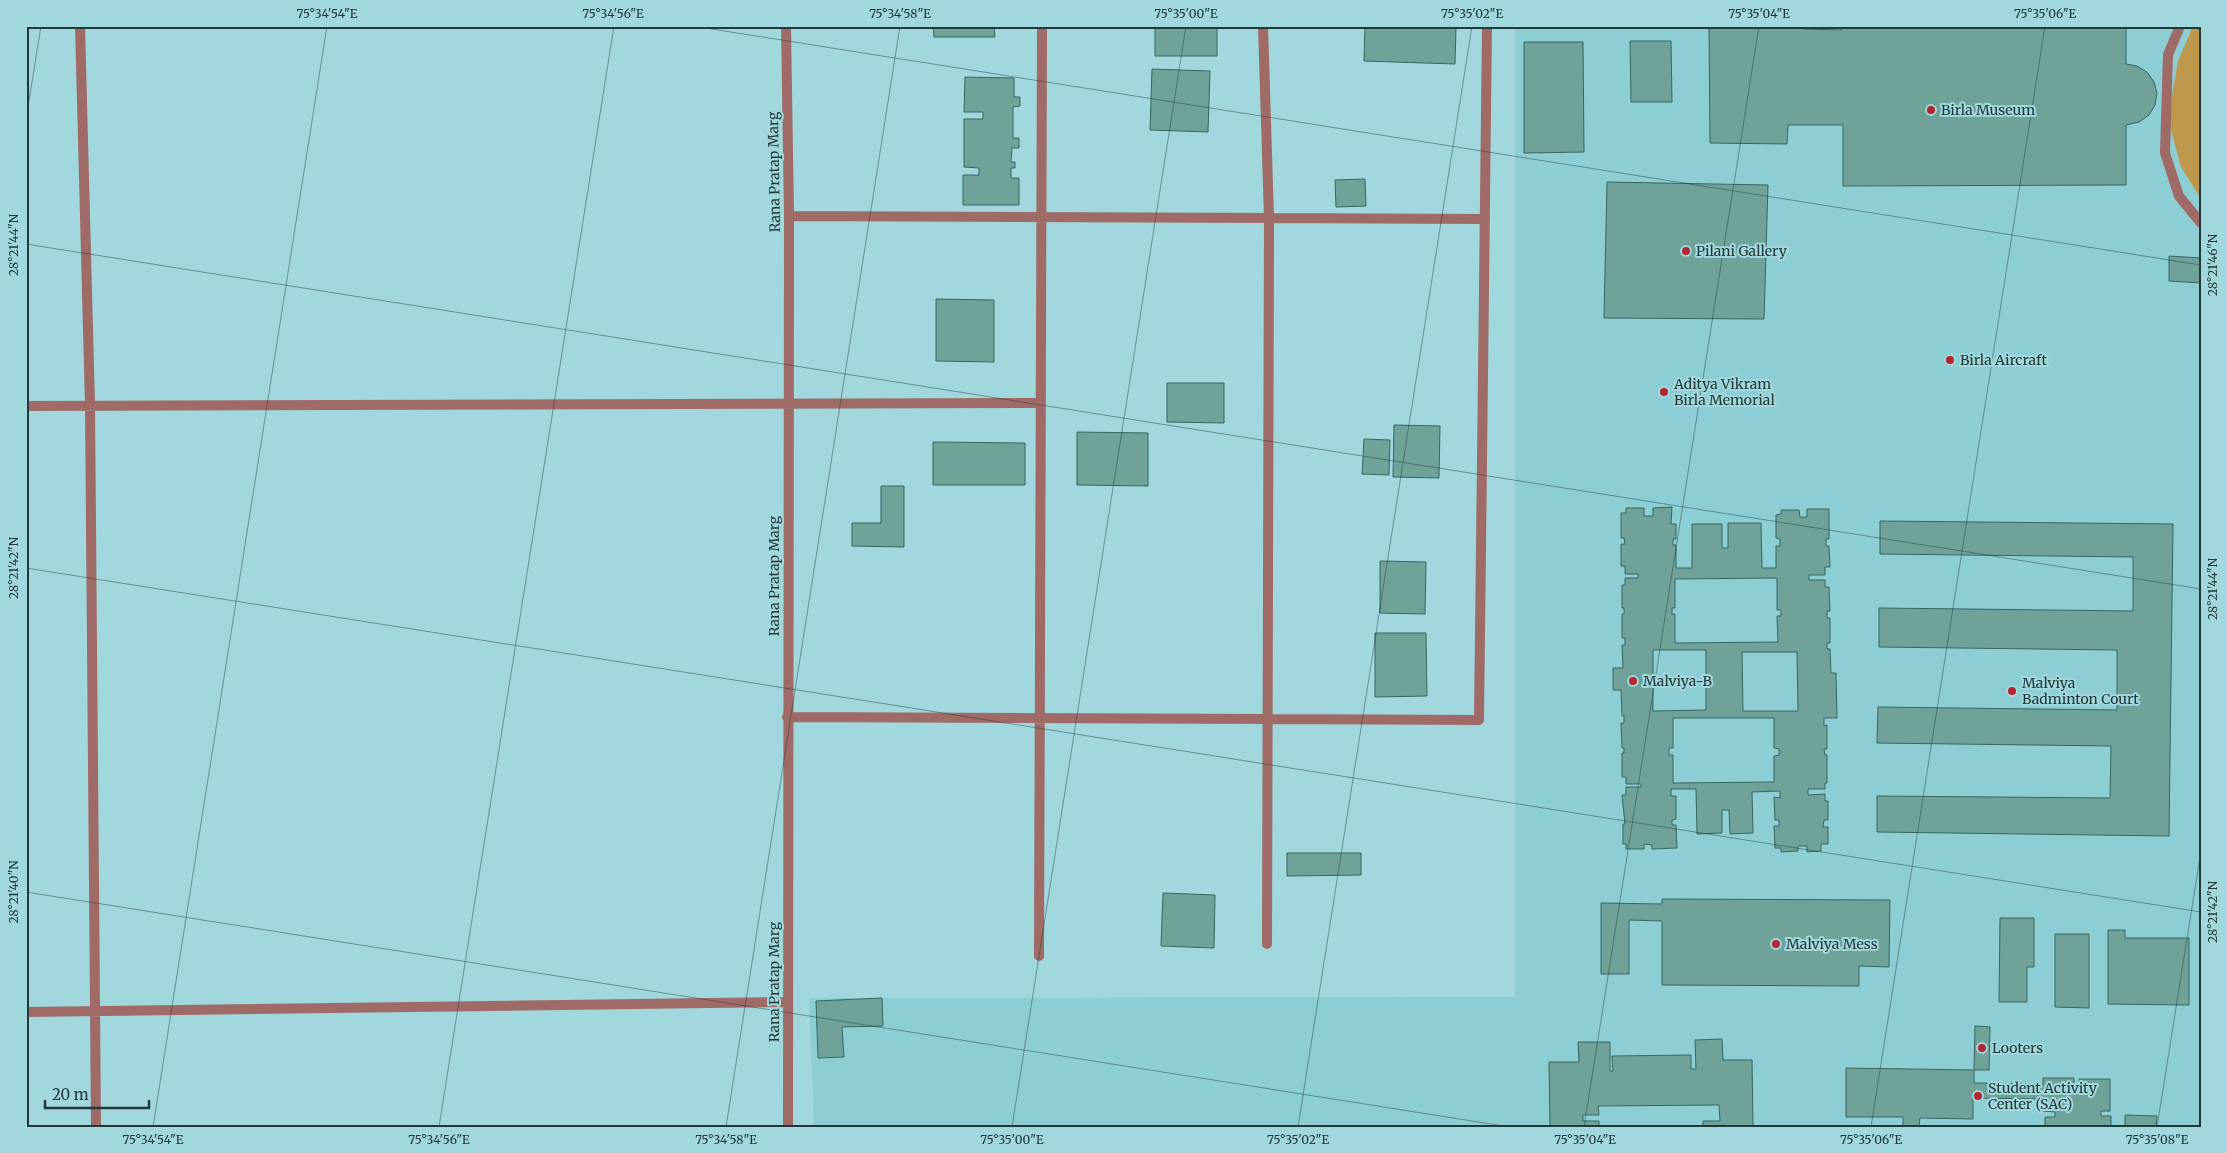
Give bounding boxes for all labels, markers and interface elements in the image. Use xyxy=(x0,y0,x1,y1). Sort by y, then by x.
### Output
text: 75°34'54"E xyxy=(297,6,358,21)
text: 75°34'56"E xyxy=(582,6,644,21)
text: 75°34'58"E xyxy=(869,6,931,21)
text: 75°35'00"E xyxy=(1154,6,1218,21)
text: 75°35'02"E xyxy=(1441,6,1503,21)
text: 75°35'04"E xyxy=(1728,6,1790,21)
text: 75°35'06"E xyxy=(2014,6,2076,21)
place label: Birla Museum xyxy=(1941,101,2035,119)
marker: Birla Museum xyxy=(1925,104,1937,116)
street label: Rana Pratap Marg xyxy=(764,111,784,232)
text: 28°21'44"N xyxy=(6,213,21,276)
text: 28°21'46"N xyxy=(2205,233,2220,296)
place label: Pilani Gallery xyxy=(1696,242,1788,260)
marker: Pilani Gallery xyxy=(1680,245,1692,257)
place label: Birla Aircraft xyxy=(1960,351,2048,369)
marker: Birla Aircraft xyxy=(1944,354,1956,366)
place label: Aditya Vikram Birla Memorial xyxy=(1673,375,1775,409)
marker: Aditya Vikram Birla Memorial xyxy=(1658,386,1670,398)
street label: Rana Pratap Marg xyxy=(765,515,783,636)
text: 28°21'42"N xyxy=(6,536,21,599)
text: 28°21'44"N xyxy=(2205,557,2220,620)
place label: Malviya-B xyxy=(1643,672,1712,690)
place label: Malviya Badminton Court xyxy=(2022,674,2139,708)
marker: Malviya-B xyxy=(1627,675,1639,687)
marker: Malviya Badminton Court xyxy=(2006,685,2018,697)
text: 28°21'40"N xyxy=(6,860,21,924)
text: 28°21'42"N xyxy=(2205,880,2220,943)
street label: Rana Pratap Marg xyxy=(765,921,783,1042)
place label: Malviya Mess xyxy=(1786,935,1878,953)
marker: Malviya Mess xyxy=(1770,938,1782,950)
place label: Looters xyxy=(1992,1039,2043,1057)
marker: Looters xyxy=(1976,1042,1988,1054)
scale bar xyxy=(45,1078,149,1110)
place label: Student Activity Center (SAC) xyxy=(1988,1079,2098,1113)
text: 20 m xyxy=(52,1085,89,1104)
marker: Student Activity Center (SAC) xyxy=(1972,1090,1984,1102)
text: 75°34'54"E xyxy=(123,1132,184,1147)
text: 75°34'56"E xyxy=(408,1132,470,1147)
text: 75°34'58"E xyxy=(695,1132,757,1147)
text: 75°35'00"E xyxy=(980,1132,1044,1147)
text: 75°35'02"E xyxy=(1267,1132,1329,1147)
text: 75°35'04"E xyxy=(1554,1132,1616,1147)
text: 75°35'06"E xyxy=(1840,1132,1902,1147)
text: 75°35'08"E xyxy=(2126,1132,2189,1147)

